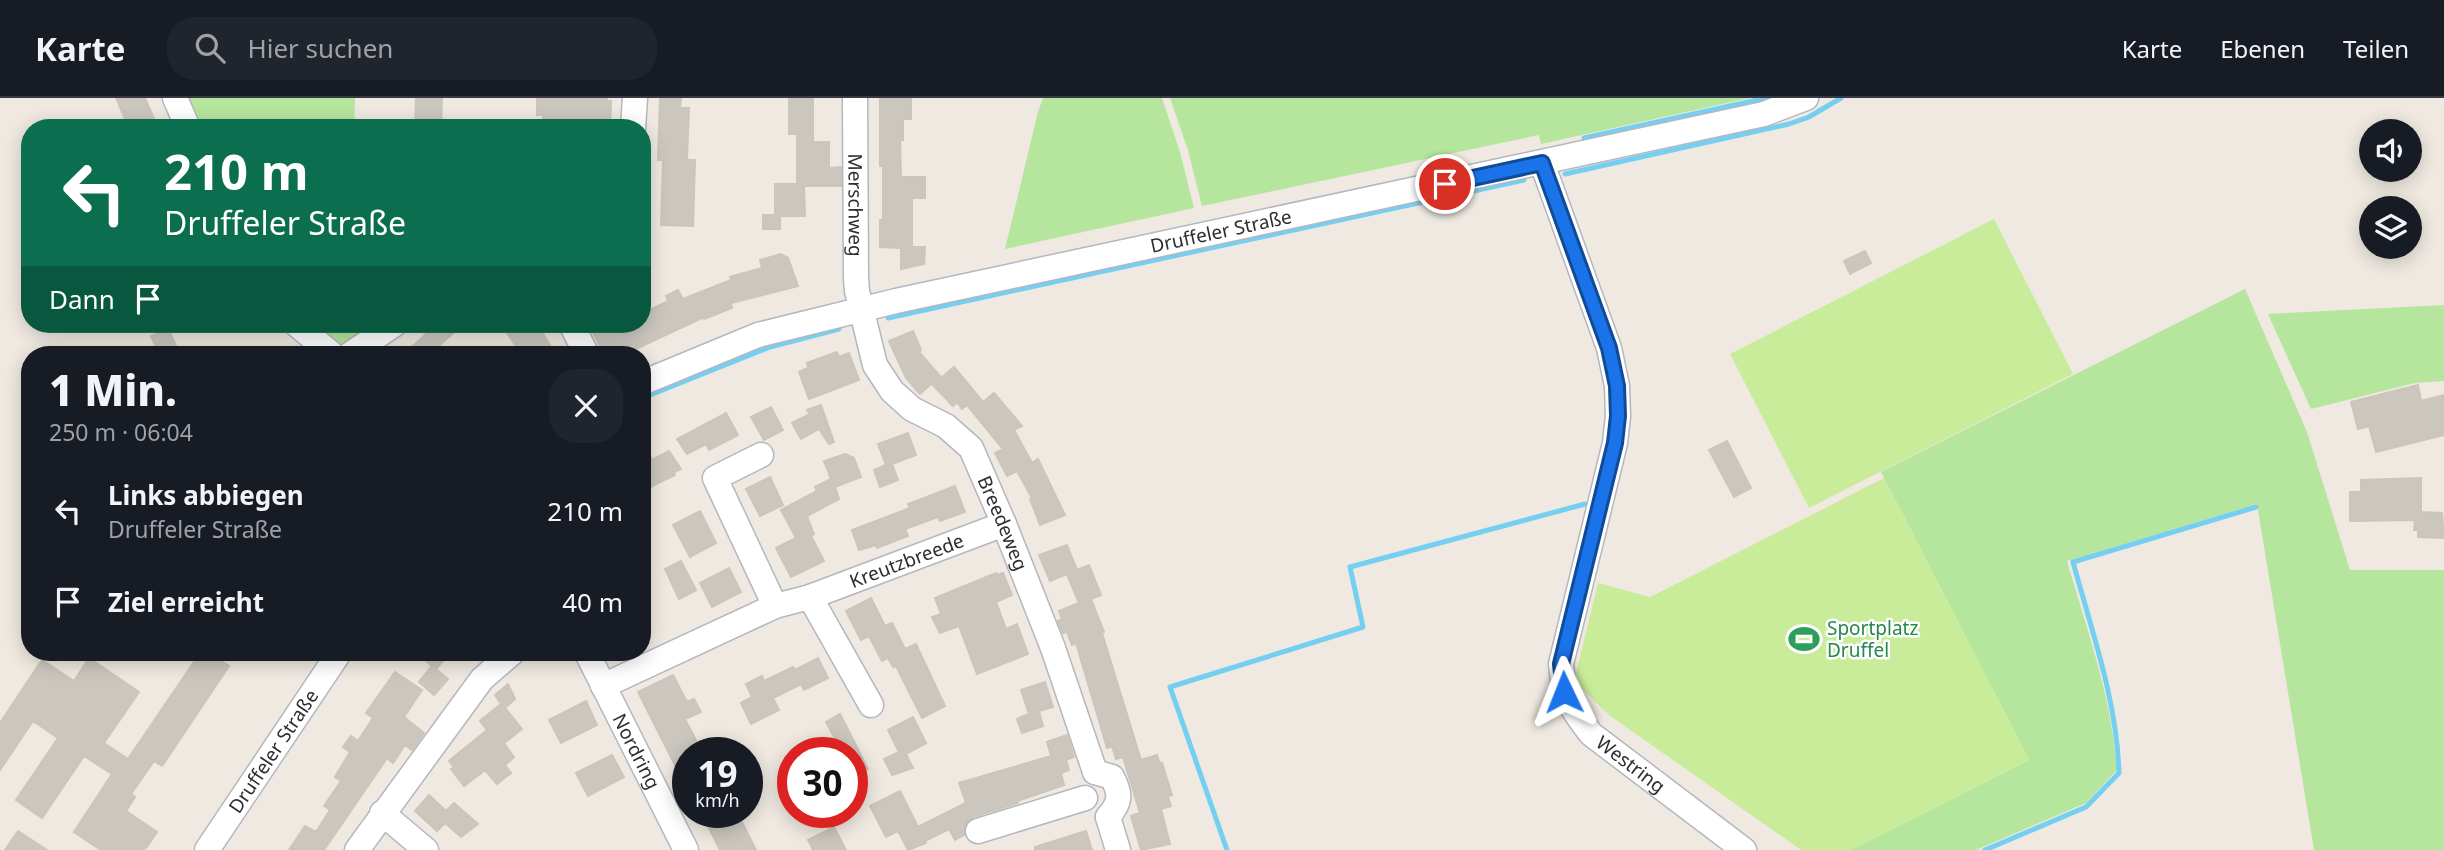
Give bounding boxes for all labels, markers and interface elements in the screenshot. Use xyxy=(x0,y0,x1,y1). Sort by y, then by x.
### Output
search box xyxy=(167,17,657,80)
text: Karte xyxy=(35,26,125,71)
icon: search xyxy=(191,29,229,67)
text: Hier suchen xyxy=(247,30,393,66)
text: Karte xyxy=(2122,32,2182,65)
text: Ebenen xyxy=(2220,32,2305,65)
text: Teilen xyxy=(2343,32,2409,65)
map controls xyxy=(2359,119,2422,259)
button: sound xyxy=(2359,119,2422,182)
text: 210 m xyxy=(164,138,309,204)
icon: left xyxy=(49,147,140,238)
street label: Merschweg xyxy=(842,153,869,257)
pin xyxy=(1415,154,1475,214)
icon: arrive xyxy=(1426,165,1464,203)
button: layers xyxy=(2359,196,2422,259)
text: Druffeler Straße xyxy=(164,201,406,244)
street label: Druffeler Straße xyxy=(1148,203,1294,259)
icon: arrive xyxy=(129,280,167,318)
text: Dann xyxy=(49,281,115,317)
text: 1 Min. xyxy=(49,361,177,418)
button: close xyxy=(549,369,623,443)
text: 250 m · 06:04 xyxy=(49,416,193,448)
street label: Breedeweg xyxy=(971,471,1034,574)
text: Links abbiegen xyxy=(108,477,304,513)
icon: left xyxy=(49,492,87,530)
text: 210 m xyxy=(547,493,623,529)
text: Druffeler Straße xyxy=(108,513,282,545)
street label: Kreutzbreede xyxy=(846,527,968,594)
icon: arrive xyxy=(49,583,87,621)
text: Ziel erreicht xyxy=(108,584,264,620)
text: 40 m xyxy=(562,584,623,620)
place label: Sportplatz Druffel xyxy=(1827,615,1918,663)
sports icon: Sportplatz Druffel xyxy=(1787,622,1821,656)
position arrow xyxy=(1527,655,1601,729)
street label: Druffeler Straße xyxy=(222,684,324,818)
street label: Nordring xyxy=(607,709,666,793)
street label: Westring xyxy=(1591,730,1671,799)
speed limit sign: 30 xyxy=(777,737,868,828)
text: 19 xyxy=(697,750,738,797)
text: km/h xyxy=(695,788,740,812)

